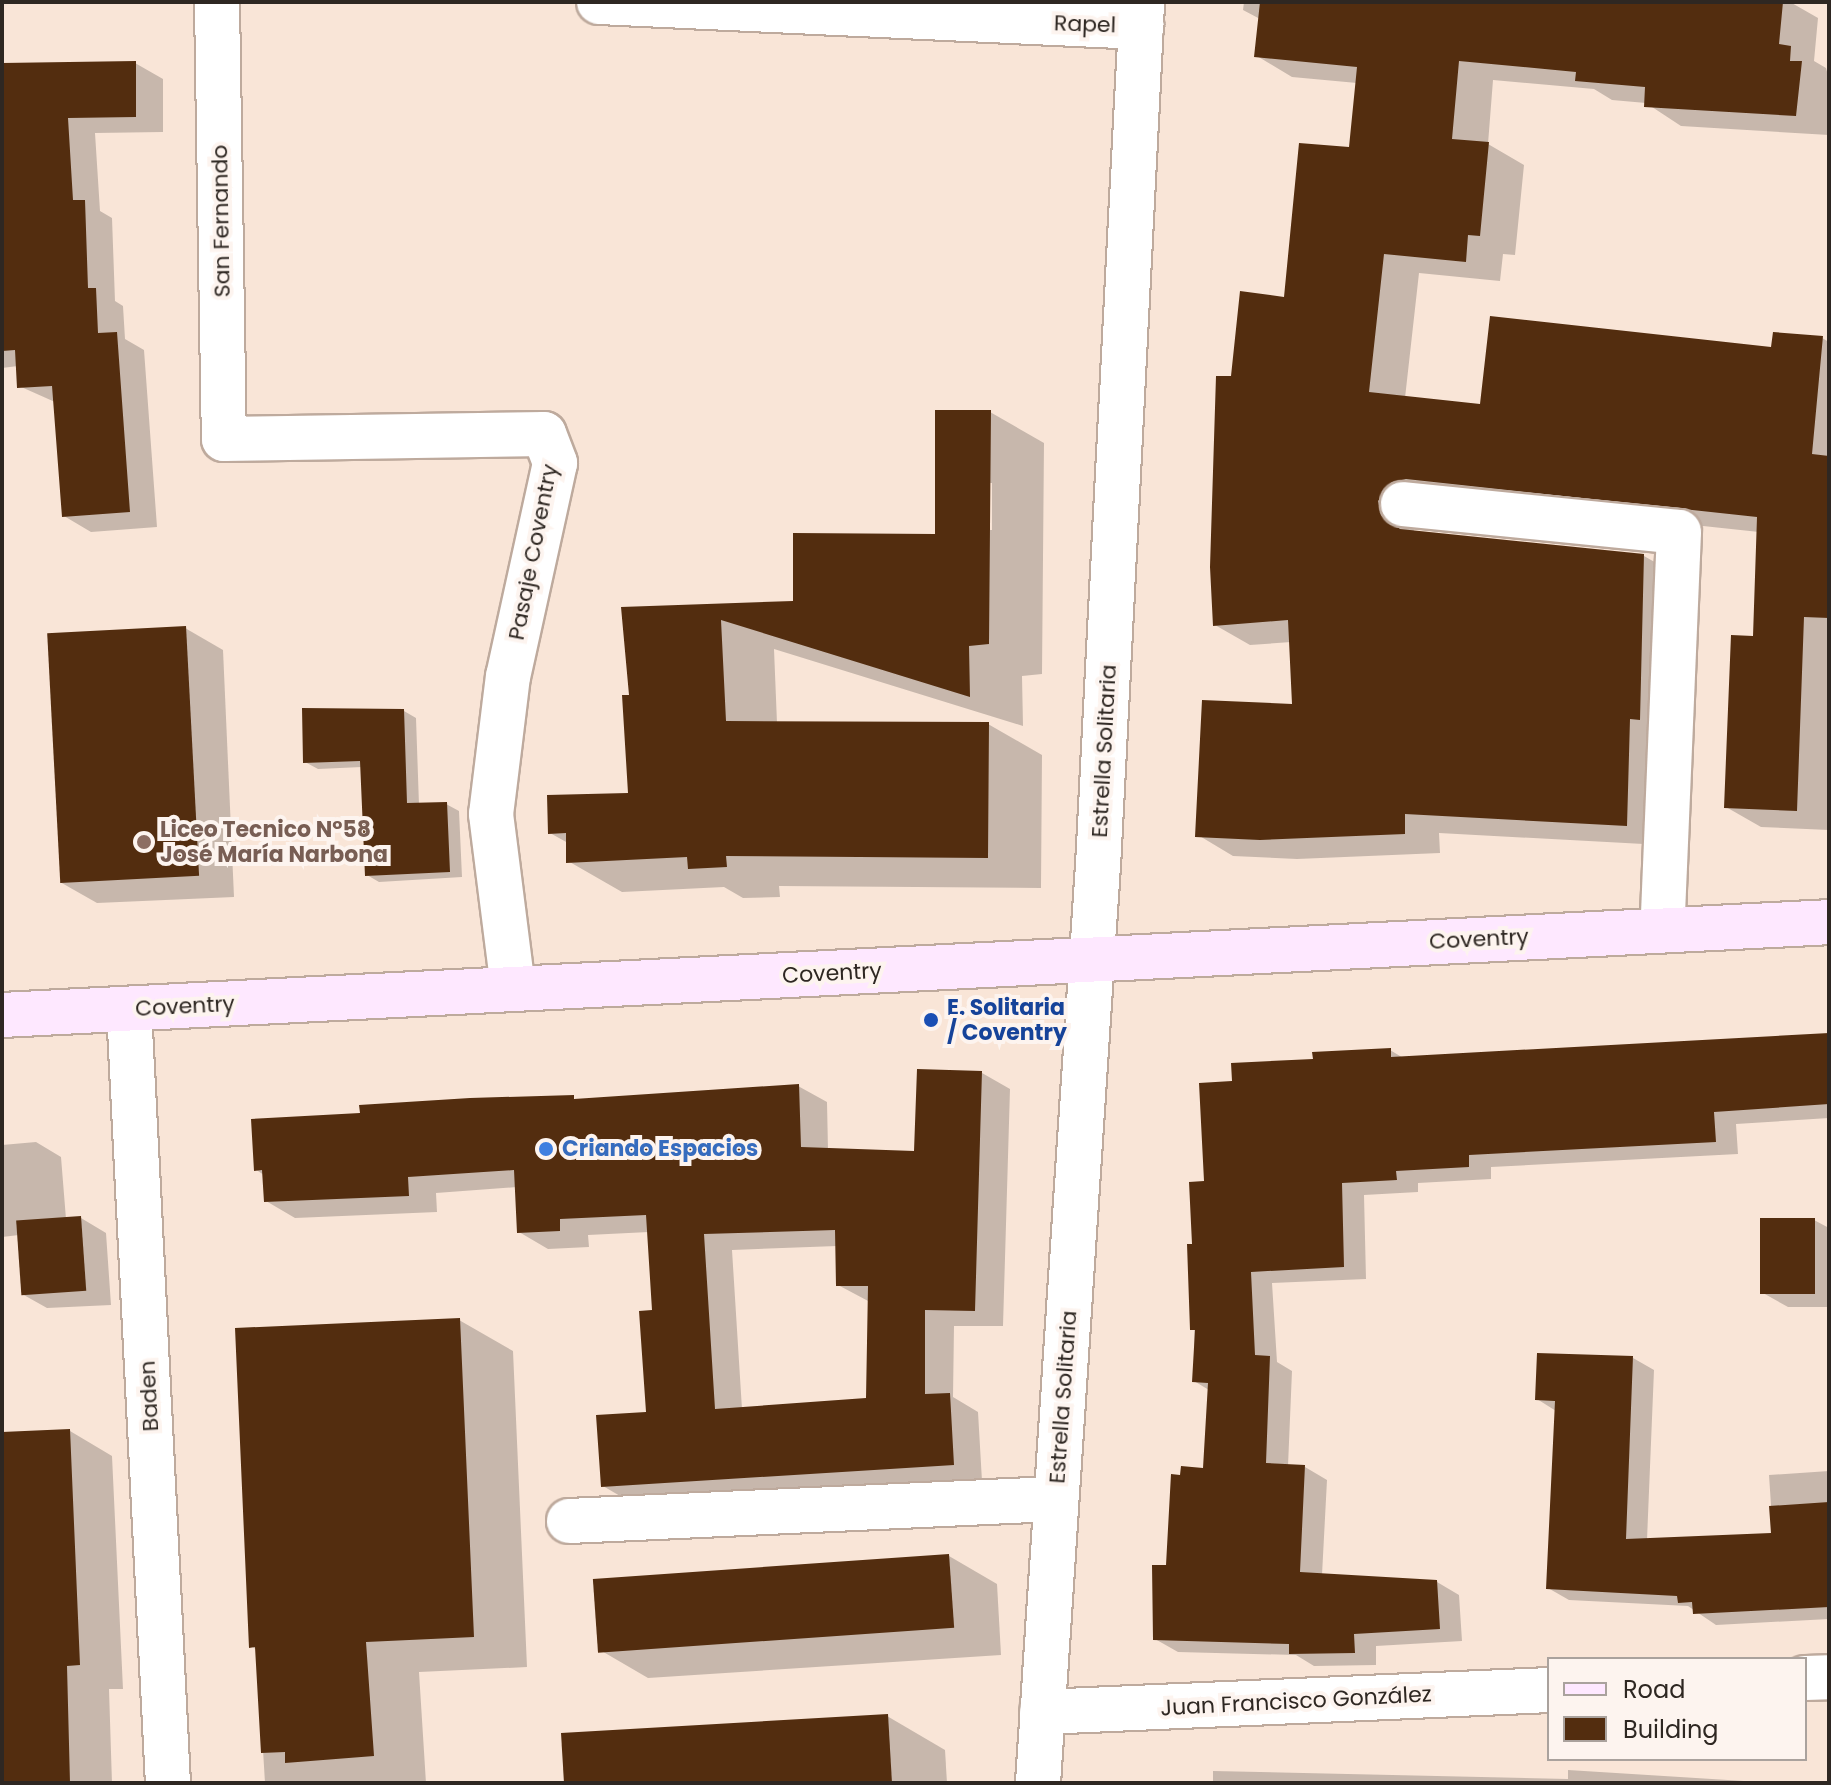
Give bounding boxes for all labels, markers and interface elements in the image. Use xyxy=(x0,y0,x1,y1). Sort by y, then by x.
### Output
street label: Rapel xyxy=(1053,10,1117,38)
street label: San Fernando xyxy=(206,144,236,298)
street label: Pasaje Coventry xyxy=(503,462,563,642)
street label: Estrella Solitaria xyxy=(1086,664,1122,838)
place label: Liceo Tecnico N°58 José María Narbona xyxy=(160,816,388,868)
marker: Liceo Tecnico N°58 José María Narbona xyxy=(135,833,153,851)
street label: Coventry xyxy=(1429,923,1529,955)
street label: Coventry xyxy=(782,957,882,989)
street label: Coventry xyxy=(135,990,235,1022)
place label: E. Solitaria / Coventry xyxy=(947,994,1067,1046)
marker: E. Solitaria / Coventry xyxy=(922,1011,940,1029)
place label: Criando Espacios xyxy=(562,1136,758,1162)
marker: Criando Espacios xyxy=(537,1140,555,1158)
street label: Estrella Solitaria xyxy=(1044,1310,1082,1484)
street label: Baden xyxy=(134,1360,164,1432)
legend xyxy=(1547,1657,1807,1761)
text: Road xyxy=(1623,1673,1685,1706)
street label: Juan Francisco González xyxy=(1160,1681,1432,1721)
text: Building xyxy=(1623,1713,1719,1746)

